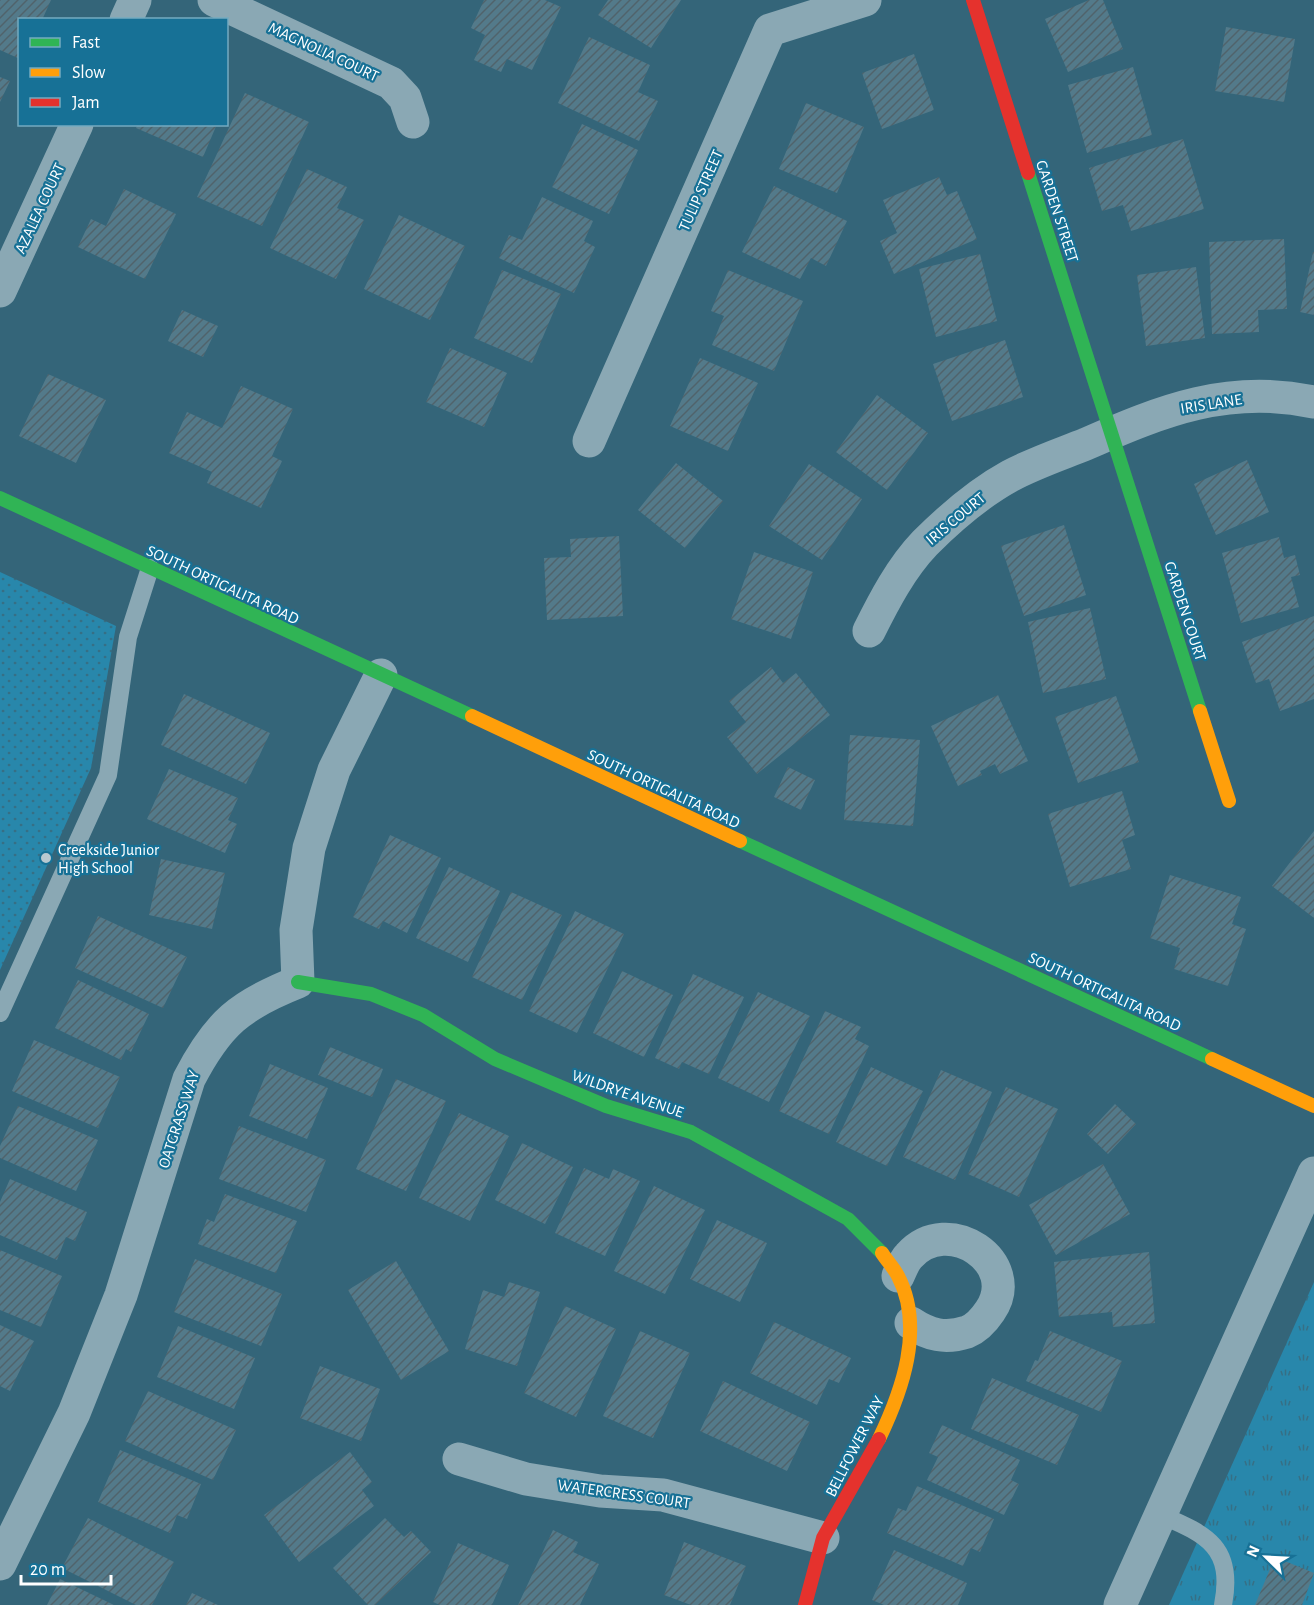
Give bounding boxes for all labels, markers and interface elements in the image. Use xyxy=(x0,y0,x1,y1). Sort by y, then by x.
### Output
legend xyxy=(18,18,228,126)
street label: MAGNOLIA COURT xyxy=(266,19,381,84)
text: Fast xyxy=(72,34,100,52)
text: Slow xyxy=(72,64,105,82)
text: Jam xyxy=(72,94,100,112)
street label: TULIP STREET xyxy=(676,147,726,233)
street label: GARDEN STREET xyxy=(1033,158,1081,265)
street label: AZALEA COURT xyxy=(12,161,68,256)
street label: IRIS LANE xyxy=(1179,391,1243,417)
street label: IRIS COURT xyxy=(923,489,989,548)
street label: SOUTH ORTIGALITA ROAD xyxy=(144,543,301,627)
street label: GARDEN COURT xyxy=(1161,559,1209,663)
street label: SOUTH ORTIGALITA ROAD xyxy=(585,747,742,831)
place label: Creekside Junior High School xyxy=(58,842,160,876)
marker: Creekside Junior High School xyxy=(39,851,53,865)
street label: SOUTH ORTIGALITA ROAD xyxy=(1026,950,1183,1034)
street label: WILDRYE AVENUE xyxy=(570,1067,686,1121)
street label: OATGRASS WAY xyxy=(156,1068,202,1170)
street label: BELLFOWER WAY xyxy=(823,1393,887,1499)
street label: WATERCRESS COURT xyxy=(556,1477,691,1511)
north arrow xyxy=(1236,1527,1296,1587)
text: N xyxy=(1244,1543,1263,1560)
scale bar xyxy=(21,1548,111,1586)
text: 20 m xyxy=(30,1561,65,1579)

